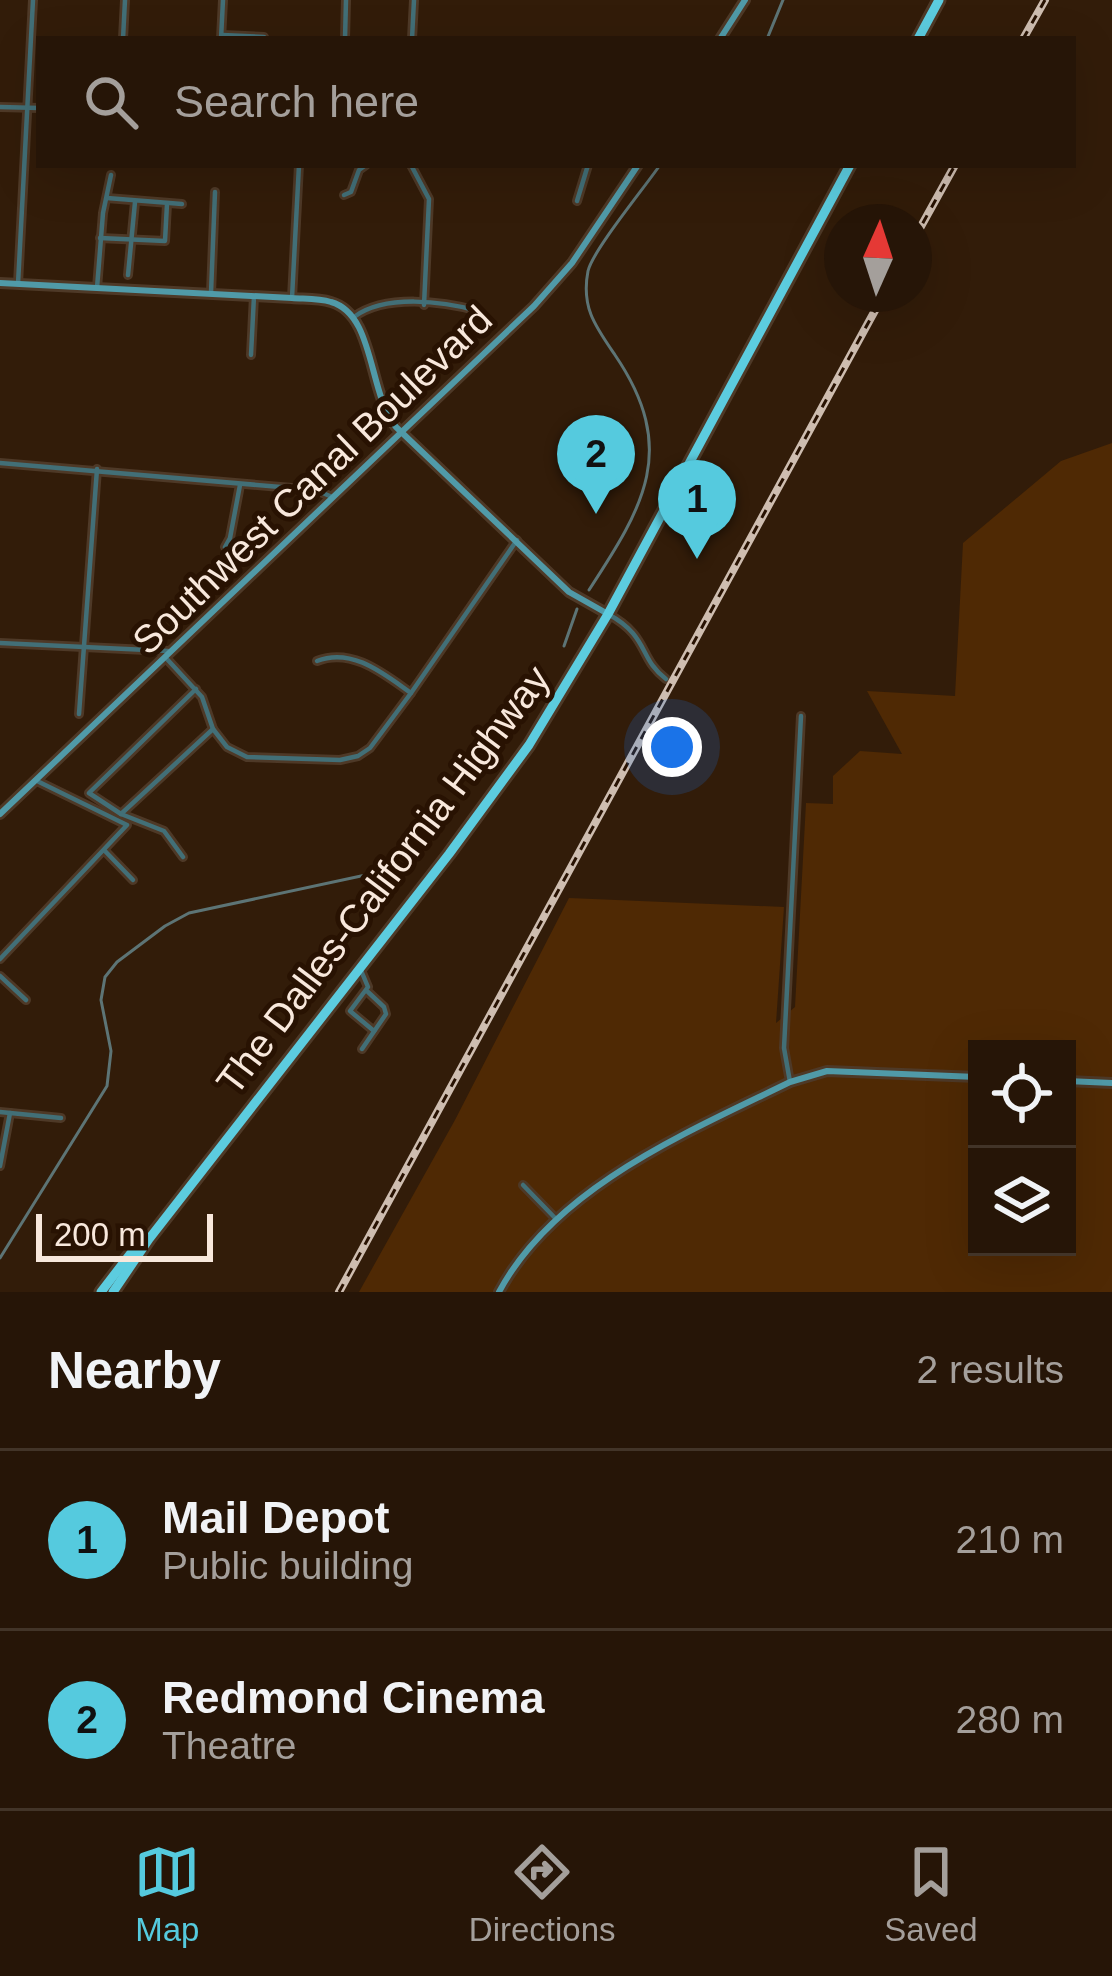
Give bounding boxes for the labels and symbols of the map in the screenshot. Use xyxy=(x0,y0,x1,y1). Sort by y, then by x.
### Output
north arrow xyxy=(824,204,932,312)
street label: Southwest Canal Boulevard xyxy=(124,297,500,663)
pin: 2 xyxy=(557,415,635,514)
pin: 1 xyxy=(658,460,736,559)
street label: The Dalles-California Highway xyxy=(208,657,558,1102)
your location xyxy=(642,717,702,777)
scale bar xyxy=(36,1208,213,1261)

